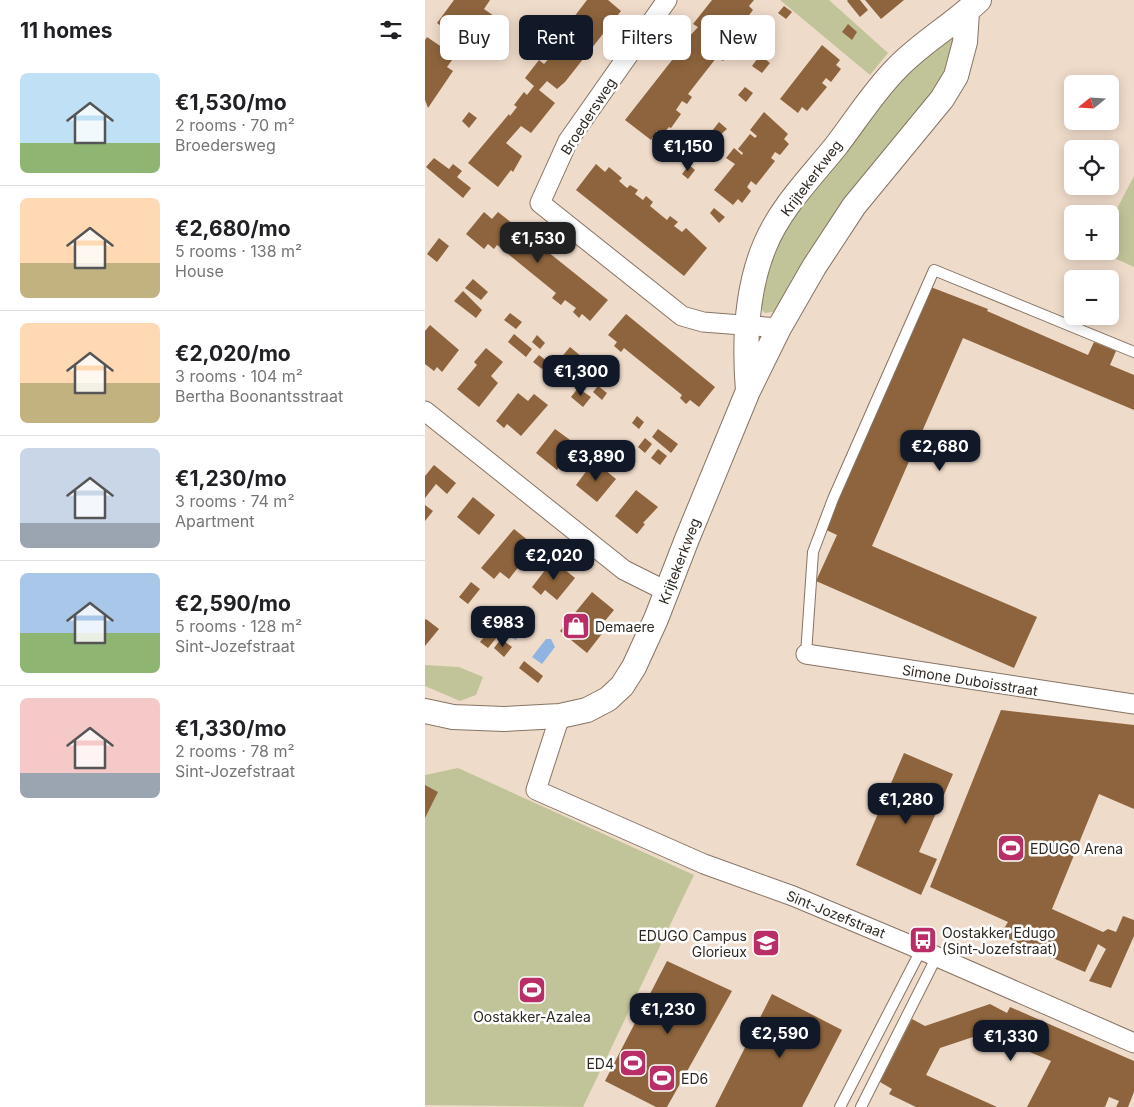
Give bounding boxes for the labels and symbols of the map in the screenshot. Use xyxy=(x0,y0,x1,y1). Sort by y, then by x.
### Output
street label: Broedersweg xyxy=(557,74,619,158)
north arrow xyxy=(1064,75,1119,130)
pin: €1,150 xyxy=(647,130,729,172)
street label: Krijtekerkweg xyxy=(777,137,845,219)
pin: €1,530 xyxy=(497,222,579,264)
pin: €1,300 xyxy=(540,354,622,397)
pin: €2,680 xyxy=(899,430,981,472)
pin: €3,890 xyxy=(555,440,637,482)
street label: Krijtekerkweg xyxy=(655,515,703,607)
pin: €2,020 xyxy=(513,538,595,581)
pin: €983 xyxy=(473,606,533,648)
shop icon: Demaere xyxy=(561,611,591,641)
place label: Demaere xyxy=(595,618,655,635)
street label: Simone Duboisstraat xyxy=(901,661,1039,699)
pin: €1,280 xyxy=(865,782,947,825)
sports icon: EDUGO Arena xyxy=(996,833,1026,863)
place label: EDUGO Arena xyxy=(1030,840,1123,857)
street label: Sint-Jozefstraat xyxy=(784,886,888,942)
place label: Oostakker Edugo (Sint-Jozefstraat) xyxy=(942,924,1057,957)
bus stop icon: Oostakker Edugo (Sint-Jozefstraat) xyxy=(908,925,938,955)
place label: EDUGO Campus Glorieux xyxy=(638,927,747,960)
school or university icon: EDUGO Campus Glorieux xyxy=(751,928,781,958)
sports icon: Oostakker-Azalea xyxy=(517,975,547,1005)
pin: €1,230 xyxy=(627,992,709,1035)
place label: Oostakker-Azalea xyxy=(473,1008,591,1025)
pin: €2,590 xyxy=(739,1016,821,1059)
pin: €1,330 xyxy=(970,1020,1052,1062)
sports icon: ED4 xyxy=(618,1048,648,1078)
place label: ED4 xyxy=(586,1055,614,1072)
sports icon: ED6 xyxy=(647,1063,677,1093)
place label: ED6 xyxy=(681,1070,708,1087)

